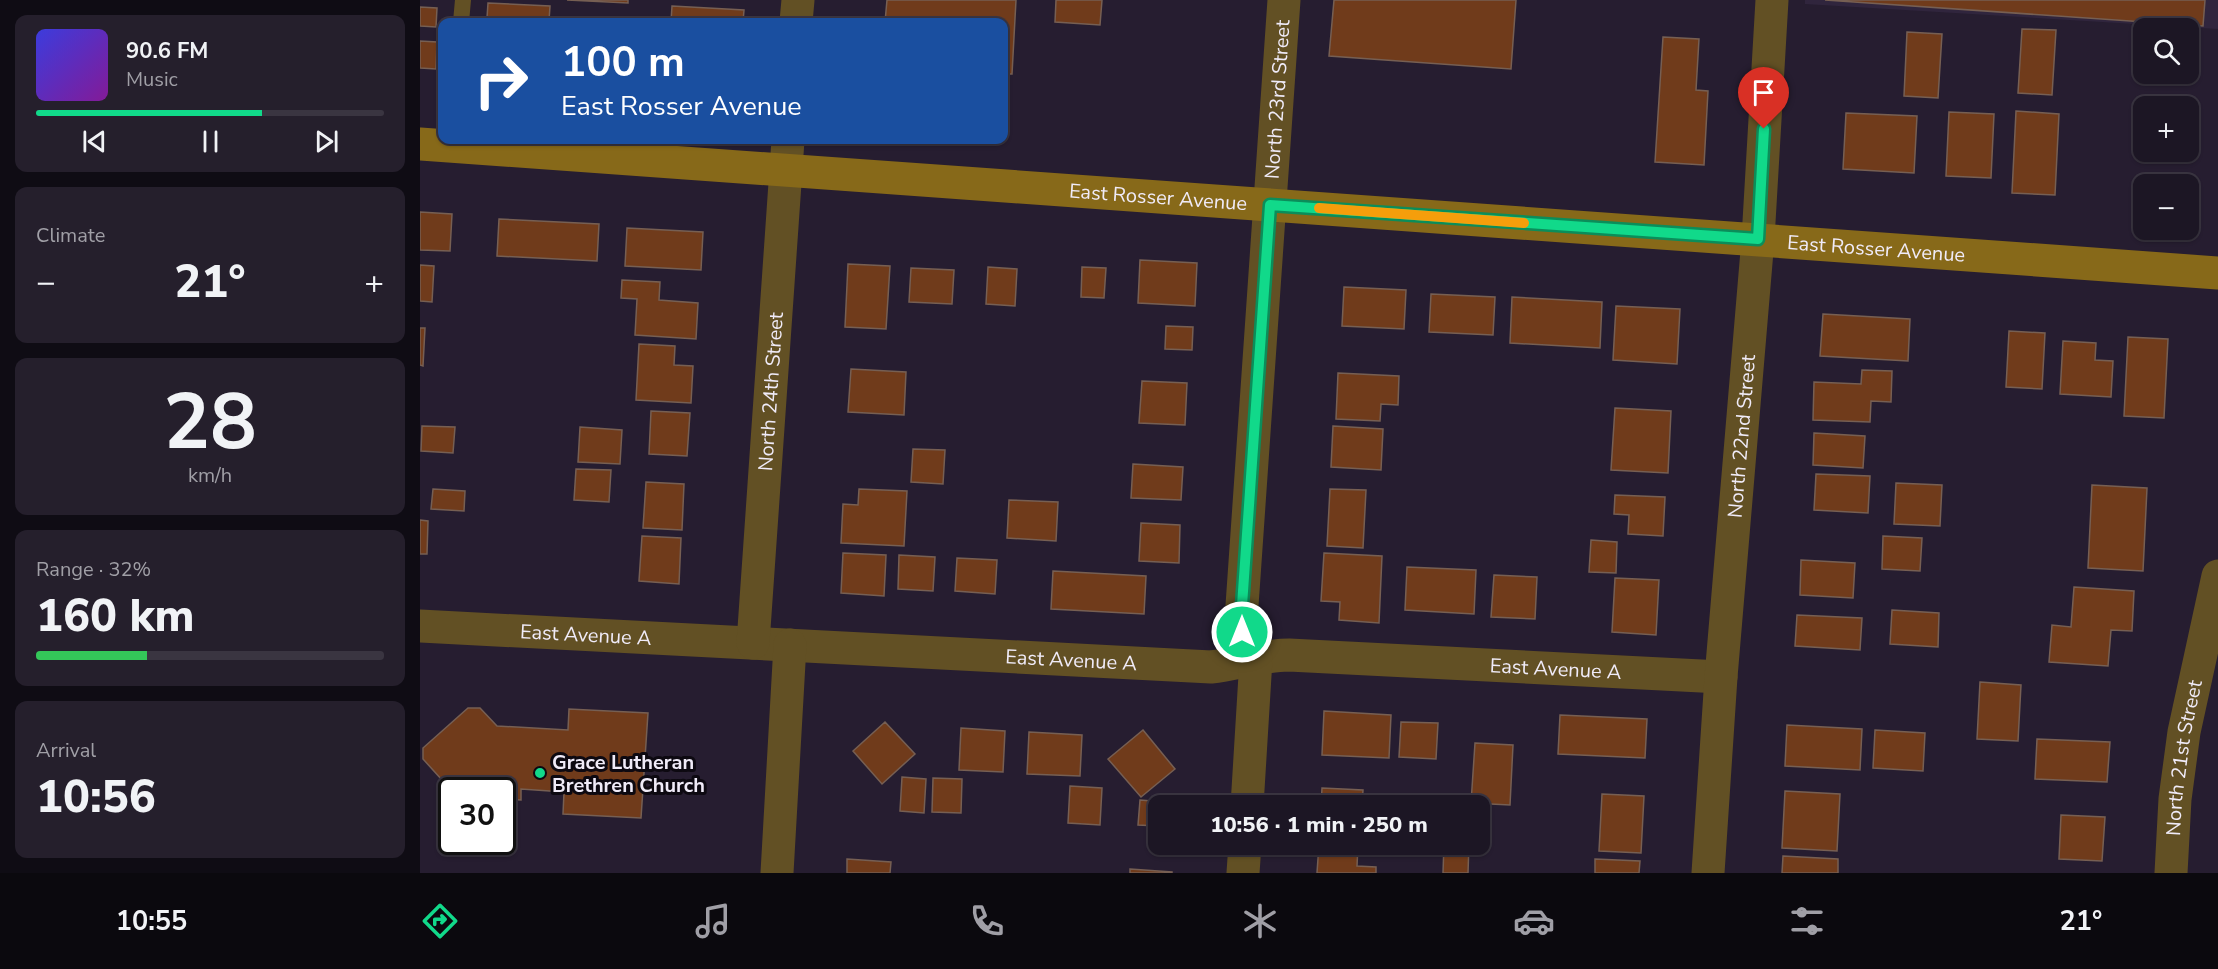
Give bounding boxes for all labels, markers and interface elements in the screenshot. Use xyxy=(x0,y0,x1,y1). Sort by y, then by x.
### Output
street label: North 23rd Street xyxy=(1258,18,1296,180)
map controls xyxy=(2133,18,2199,240)
button: search xyxy=(2133,18,2199,84)
text: 100 m xyxy=(561,34,685,91)
text: 90.6 FM xyxy=(126,36,208,66)
icon: right xyxy=(462,42,540,120)
text: Music xyxy=(126,66,178,93)
pin xyxy=(1738,67,1789,129)
icon: arrive xyxy=(1747,76,1780,109)
text: East Rosser Avenue xyxy=(561,88,802,125)
button: + xyxy=(2133,96,2199,162)
icon: previous xyxy=(78,125,111,158)
icon: pause xyxy=(194,125,227,158)
icon: next xyxy=(310,125,343,158)
button: − xyxy=(2133,174,2199,240)
street label: East Rosser Avenue xyxy=(1068,177,1248,217)
text: Climate xyxy=(36,222,105,249)
street label: East Rosser Avenue xyxy=(1786,229,1966,268)
text: 21° xyxy=(174,252,246,313)
text: − xyxy=(36,260,56,305)
text: + xyxy=(364,260,384,305)
street label: North 24th Street xyxy=(751,310,790,472)
street label: North 22nd Street xyxy=(1721,352,1762,519)
text: 28 xyxy=(163,369,257,476)
text: km/h xyxy=(188,462,232,489)
text: Range · 32% xyxy=(36,556,151,583)
text: 160 km xyxy=(36,586,195,647)
position arrow xyxy=(1210,600,1274,664)
street label: East Avenue A xyxy=(519,618,653,652)
street label: East Avenue A xyxy=(1005,643,1138,677)
street label: East Avenue A xyxy=(1489,652,1622,685)
street label: North 21st Street xyxy=(2160,676,2209,836)
text: Arrival xyxy=(36,737,96,764)
place label: Grace Lutheran Brethren Church xyxy=(552,749,705,799)
marker: Grace Lutheran Brethren Church xyxy=(533,766,547,780)
text: 10:56 xyxy=(36,767,156,828)
speed limit sign: 30 xyxy=(438,777,516,855)
text: 10:56 · 1 min · 250 m xyxy=(1210,810,1428,840)
icon: directions xyxy=(419,900,461,942)
icon: music xyxy=(692,900,734,942)
icon: phone xyxy=(966,900,1008,942)
icon: climate xyxy=(1239,900,1281,942)
icon: car xyxy=(1513,900,1555,942)
icon: filters xyxy=(1786,900,1828,942)
text: 10:55 xyxy=(116,903,187,940)
text: 21° xyxy=(2060,903,2102,940)

